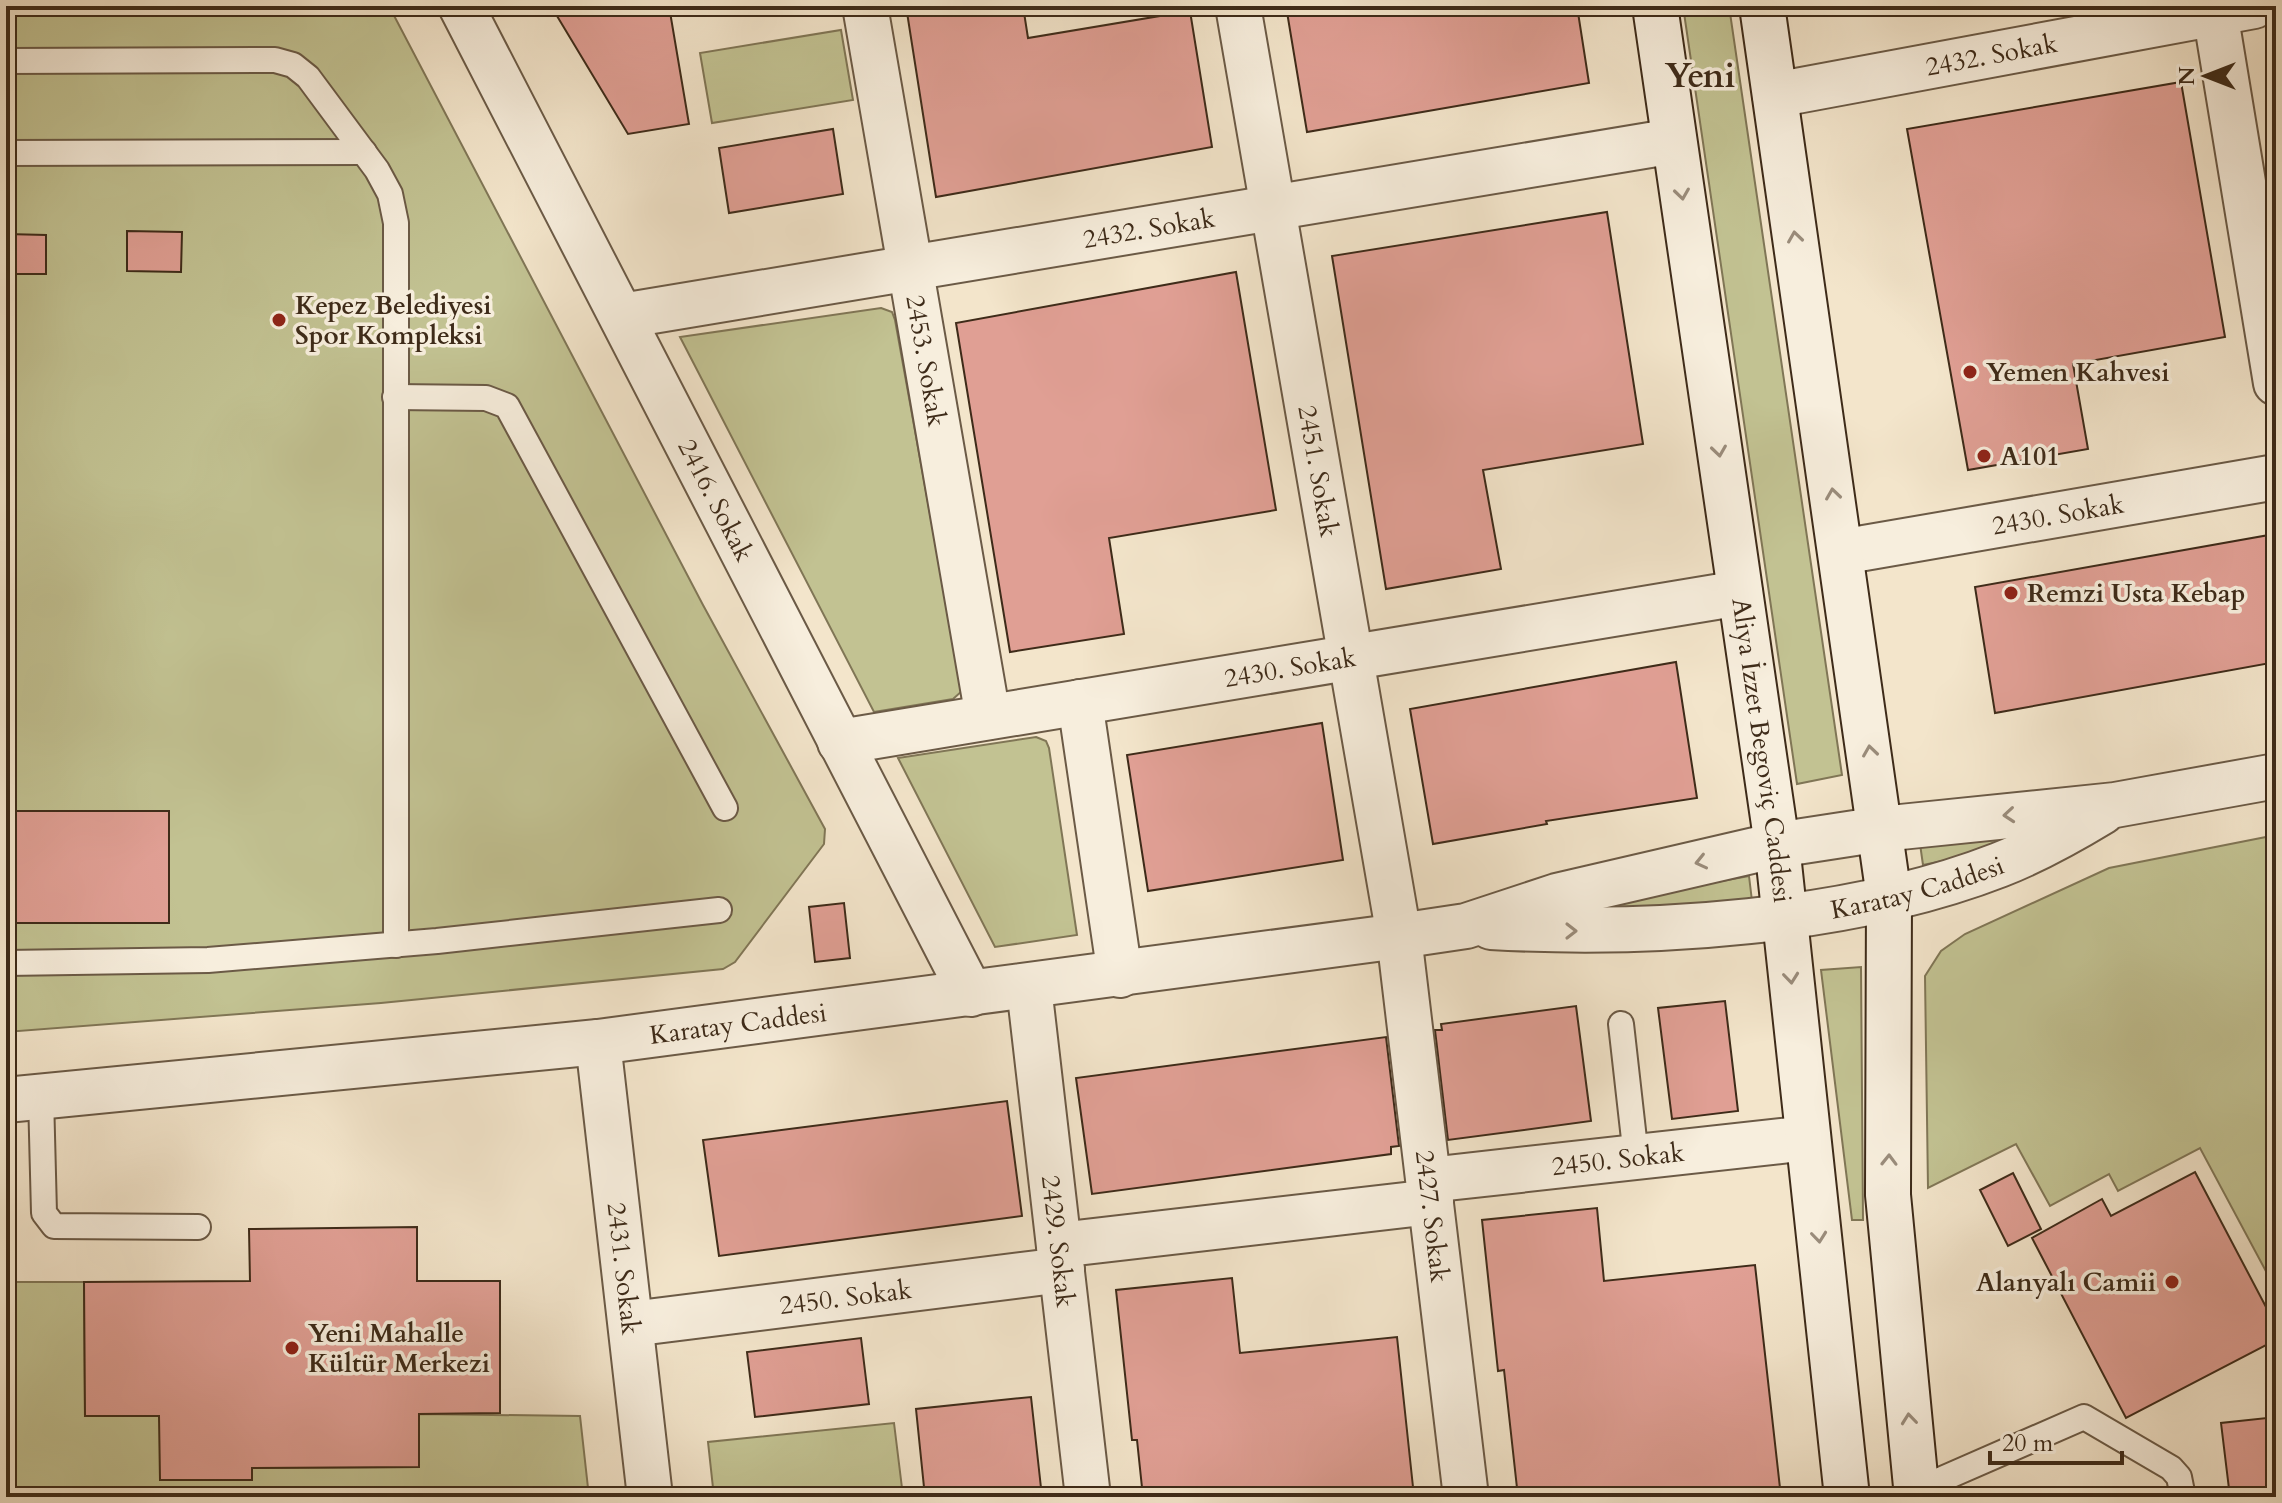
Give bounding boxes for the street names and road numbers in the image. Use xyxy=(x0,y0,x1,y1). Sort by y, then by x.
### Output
street label: 2432. Sokak xyxy=(1923,26,2060,85)
street label: 2432. Sokak xyxy=(1080,201,1217,257)
street label: 2453. Sokak xyxy=(897,292,954,429)
street label: 2451. Sokak xyxy=(1289,403,1347,540)
street label: 2416. Sokak xyxy=(670,433,762,568)
street label: 2430. Sokak xyxy=(1989,487,2127,544)
street label: Aliya İzzet Begoviç Caddesi xyxy=(1723,596,1800,905)
street label: 2430. Sokak xyxy=(1221,640,1359,696)
street label: Karatay Caddesi xyxy=(1828,848,2009,928)
street label: Karatay Caddesi xyxy=(647,995,829,1053)
street label: 2450. Sokak xyxy=(1550,1135,1686,1184)
street label: 2427. Sokak xyxy=(1407,1148,1457,1284)
street label: 2429. Sokak xyxy=(1033,1173,1083,1310)
street label: 2431. Sokak xyxy=(598,1200,648,1337)
street label: 2450. Sokak xyxy=(777,1272,914,1323)

